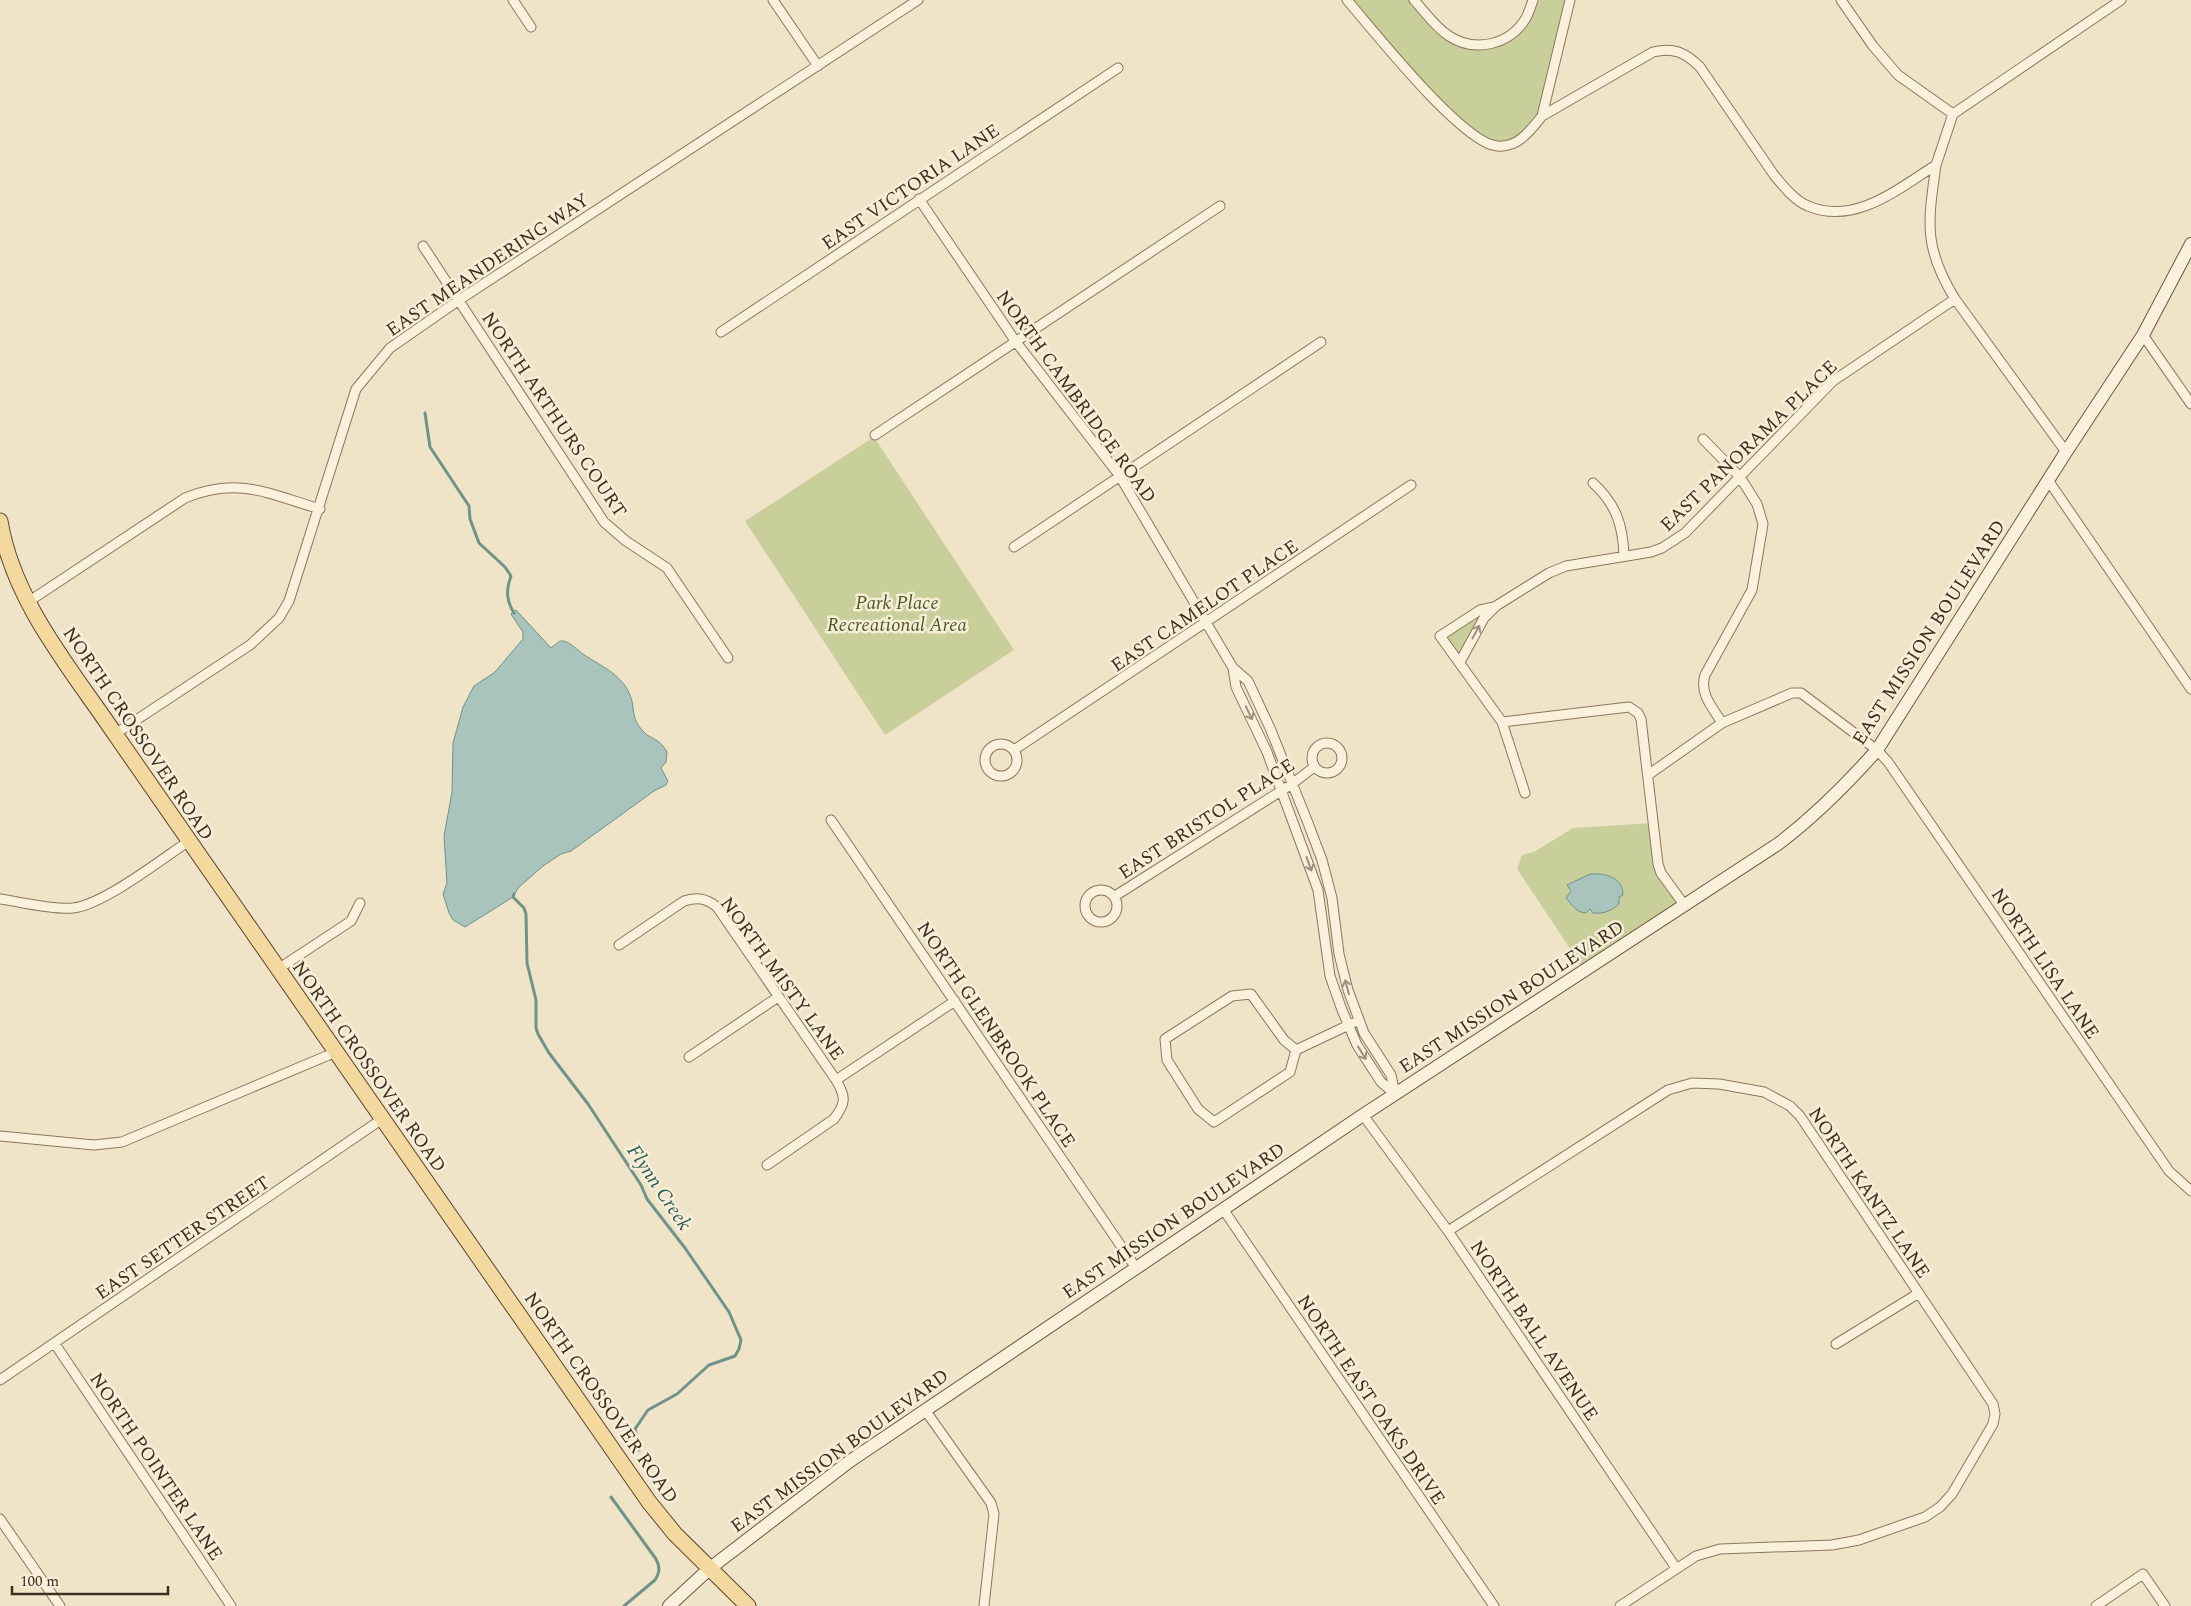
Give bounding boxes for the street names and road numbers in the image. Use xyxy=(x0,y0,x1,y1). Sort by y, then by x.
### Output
street label: EAST VICTORIA LANE xyxy=(816,117,1006,258)
street label: EAST MEANDERING WAY xyxy=(380,186,595,344)
street label: NORTH CAMBRIDGE ROAD xyxy=(988,284,1163,509)
street label: NORTH ARTHURS COURT xyxy=(474,306,634,524)
street label: EAST PANORAMA PLACE xyxy=(1654,353,1844,539)
street label: EAST MISSION BOULEVARD xyxy=(1845,514,2013,751)
street label: EAST CAMELOT PLACE xyxy=(1105,532,1305,680)
street label: NORTH CROSSOVER ROAD xyxy=(55,621,220,847)
street label: EAST BRISTOL PLACE xyxy=(1113,751,1301,887)
street label: NORTH LISA LANE xyxy=(1983,882,2106,1045)
street label: NORTH MISTY LANE xyxy=(712,891,851,1067)
street label: EAST MISSION BOULEVARD xyxy=(1393,913,1630,1081)
street label: NORTH GLENBROOK PLACE xyxy=(909,916,1083,1154)
street label: NORTH CROSSOVER ROAD xyxy=(284,955,453,1179)
street label: NORTH KANTZ LANE xyxy=(1800,1101,1937,1284)
street label: EAST MISSION BOULEVARD xyxy=(1056,1135,1291,1307)
street label: EAST SETTER STREET xyxy=(90,1169,276,1308)
street label: NORTH BALL AVENUE xyxy=(1462,1235,1605,1427)
street label: NORTH CROSSOVER ROAD xyxy=(516,1286,685,1510)
street label: NORTH EAST OAKS DRIVE xyxy=(1289,1289,1452,1511)
street label: EAST MISSION BOULEVARD xyxy=(725,1362,955,1540)
street label: NORTH POINTER LANE xyxy=(82,1367,230,1567)

